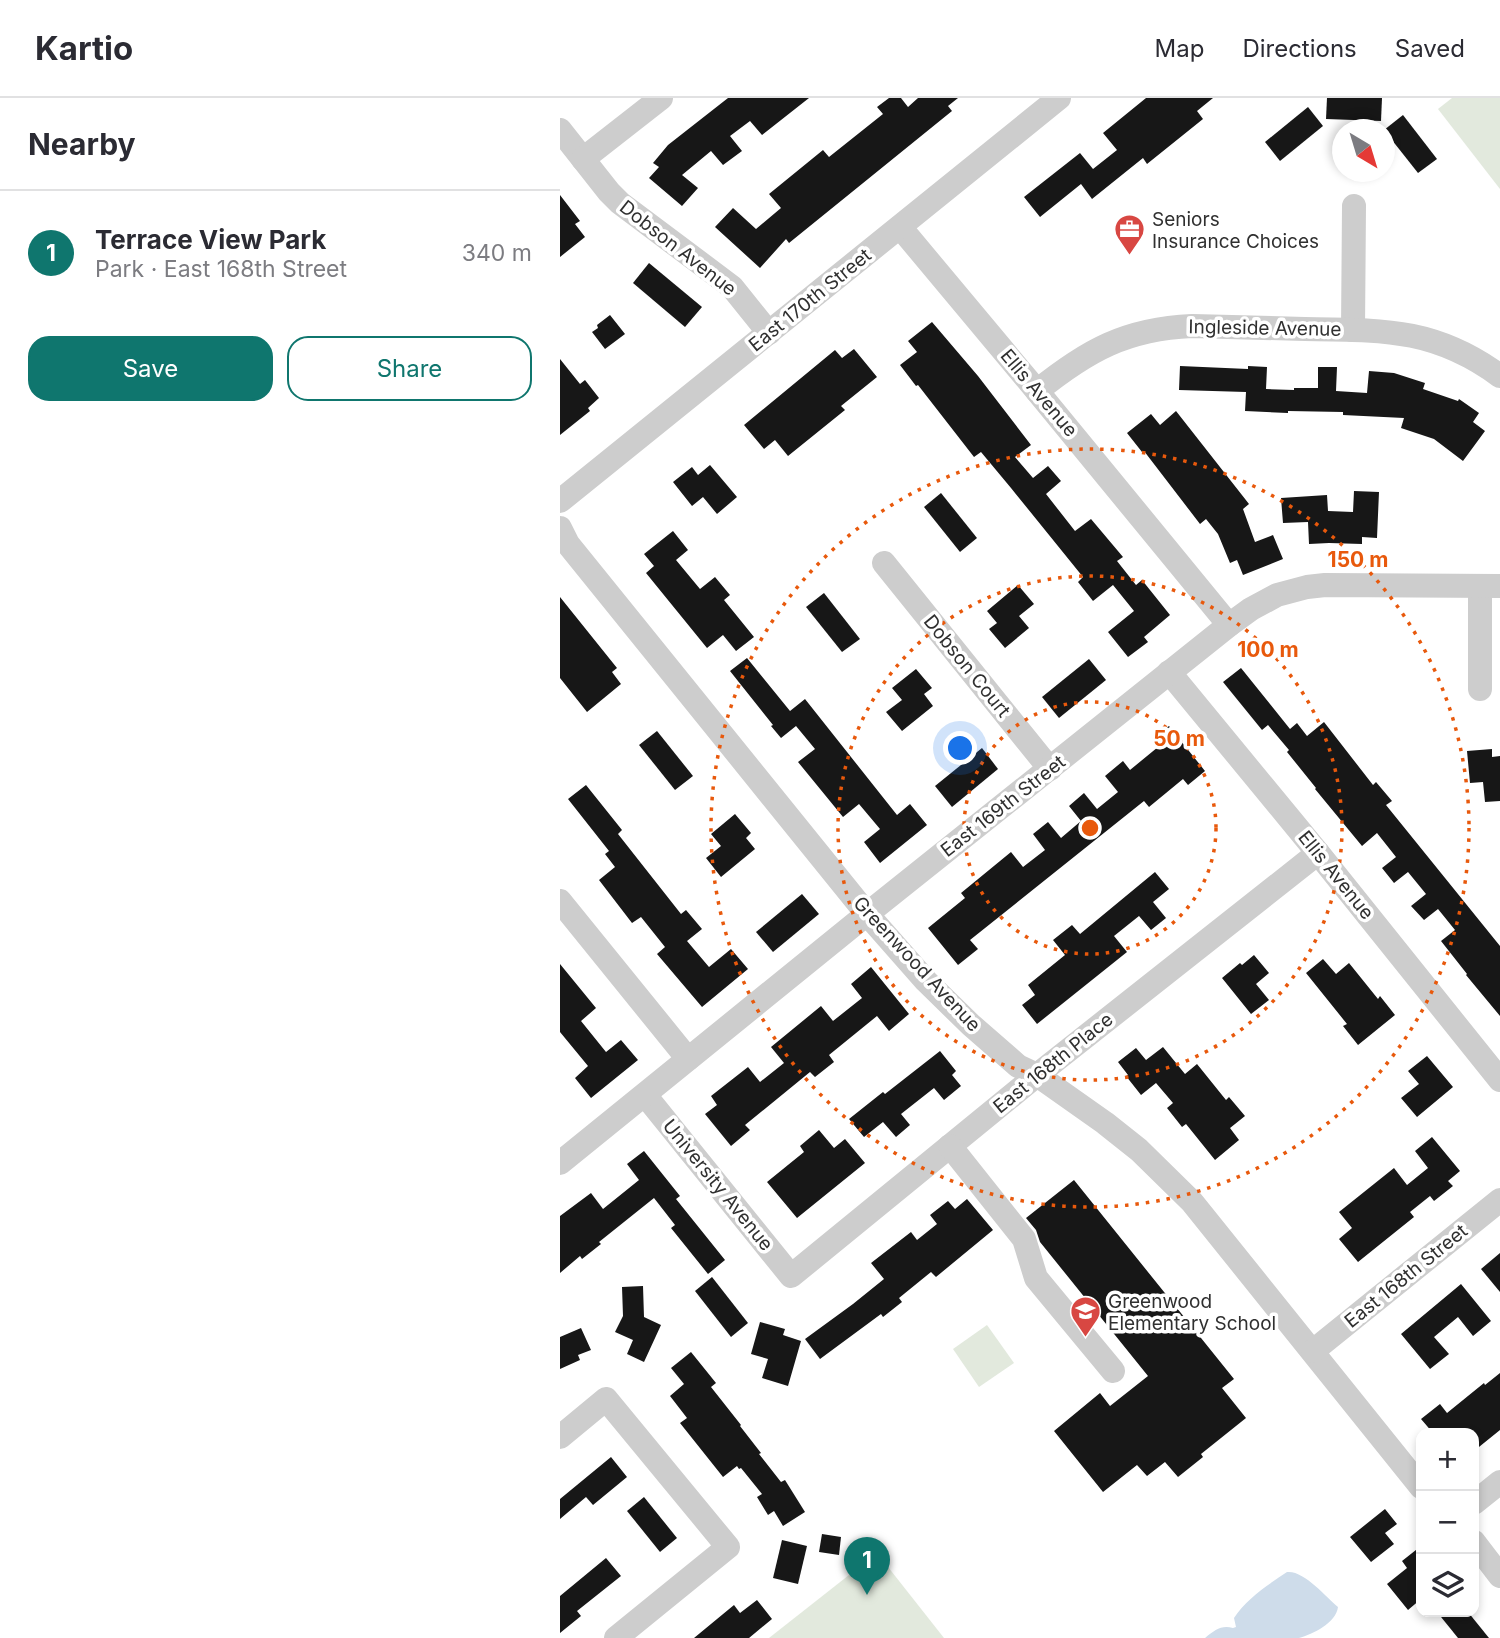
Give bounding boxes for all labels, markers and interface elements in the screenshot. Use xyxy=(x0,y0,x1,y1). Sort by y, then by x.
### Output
text: Kartio xyxy=(35,28,133,68)
text: Map xyxy=(1155,34,1204,63)
text: Directions xyxy=(1242,34,1357,63)
text: Saved xyxy=(1395,34,1465,63)
north arrow xyxy=(1332,119,1395,182)
text: Nearby xyxy=(28,126,136,162)
street label: Dobson Avenue xyxy=(615,195,741,301)
place label: Seniors Insurance Choices xyxy=(1152,208,1319,253)
office icon: Seniors Insurance Choices xyxy=(1112,213,1146,257)
text: Terrace View Park xyxy=(95,224,326,255)
text: 1 xyxy=(46,239,56,267)
text: 340 m xyxy=(462,239,532,267)
street label: East 170th Street xyxy=(744,244,876,356)
text: Park · East 168th Street xyxy=(95,255,347,283)
street label: Ingleside Avenue xyxy=(1188,315,1342,341)
button: Save xyxy=(28,336,273,401)
button: Share xyxy=(287,336,532,401)
street label: Ellis Avenue xyxy=(996,344,1082,442)
text: 150 m xyxy=(1328,547,1388,572)
street label: Dobson Court xyxy=(919,610,1015,722)
text: 100 m xyxy=(1237,637,1299,662)
text: 50 m xyxy=(1153,726,1205,751)
your location xyxy=(943,731,977,765)
street label: East 169th Street xyxy=(936,750,1070,862)
centre of rings xyxy=(1078,816,1102,840)
street label: Ellis Avenue xyxy=(1293,826,1379,924)
street label: Greenwood Avenue xyxy=(849,892,985,1036)
street label: East 168th Place xyxy=(989,1008,1117,1118)
street label: University Avenue xyxy=(658,1115,778,1255)
street label: East 168th Street xyxy=(1340,1219,1472,1333)
place label: Greenwood Elementary School xyxy=(1108,1290,1276,1335)
school or university icon: Greenwood Elementary School xyxy=(1068,1295,1102,1339)
map controls xyxy=(1416,1428,1479,1617)
button: + xyxy=(1416,1428,1479,1491)
button: − xyxy=(1416,1491,1479,1554)
pin: 1 xyxy=(844,1537,890,1595)
button: layers xyxy=(1416,1554,1479,1617)

